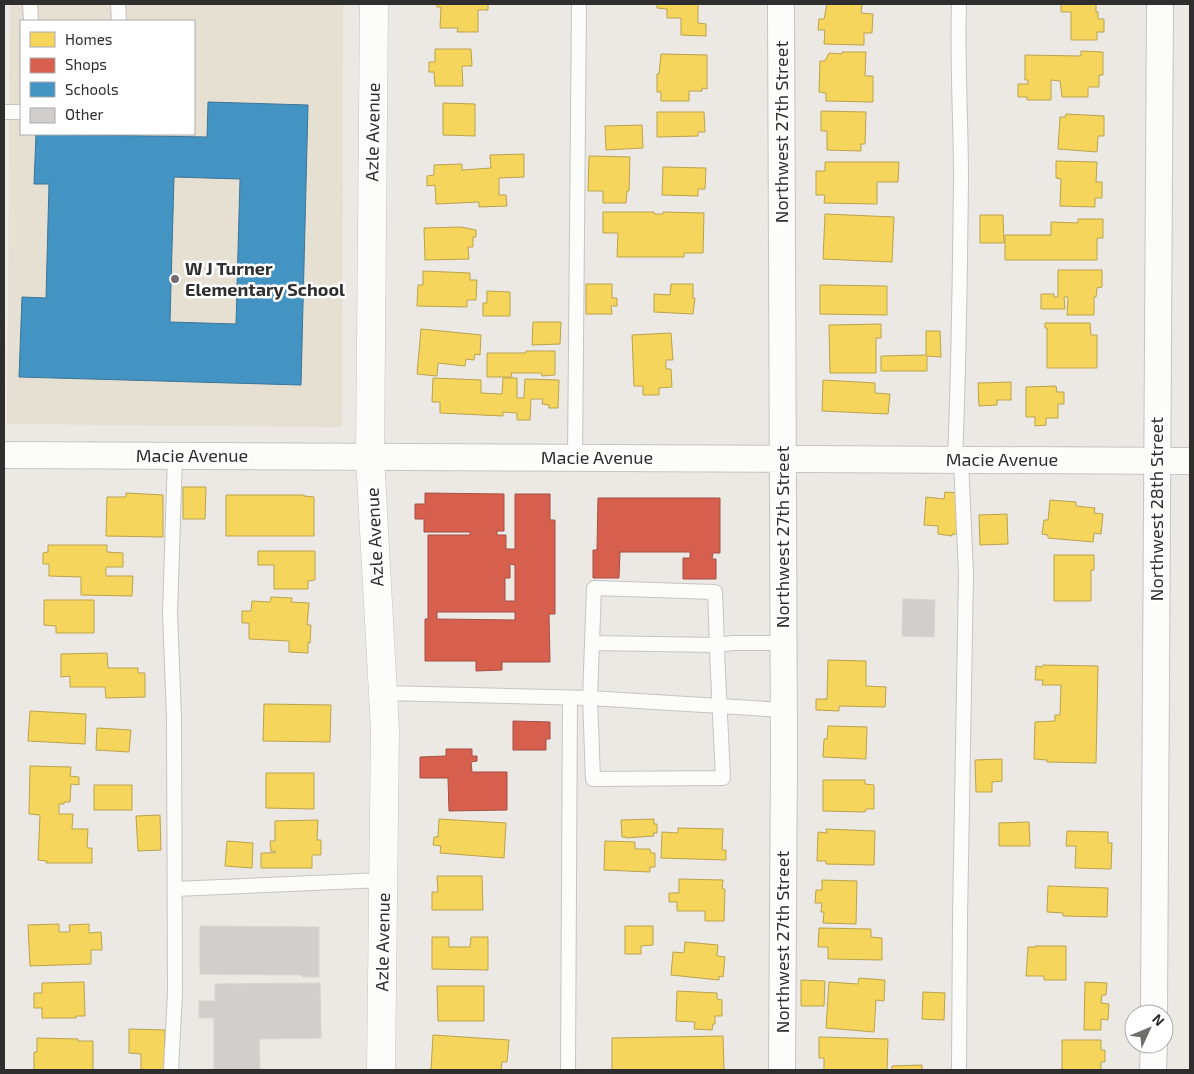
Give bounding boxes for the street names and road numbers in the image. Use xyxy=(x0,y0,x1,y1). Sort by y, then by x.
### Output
street label: Northwest 27th Street xyxy=(770,41,792,223)
street label: Azle Avenue xyxy=(360,82,384,182)
street label: Northwest 28th Street xyxy=(1145,417,1167,601)
street label: Macie Avenue xyxy=(136,444,248,466)
street label: Macie Avenue xyxy=(541,446,653,468)
street label: Northwest 27th Street xyxy=(771,446,793,628)
street label: Macie Avenue xyxy=(946,448,1058,470)
street label: Azle Avenue xyxy=(360,487,388,587)
street label: Northwest 27th Street xyxy=(771,851,793,1033)
street label: Azle Avenue xyxy=(370,892,394,992)

